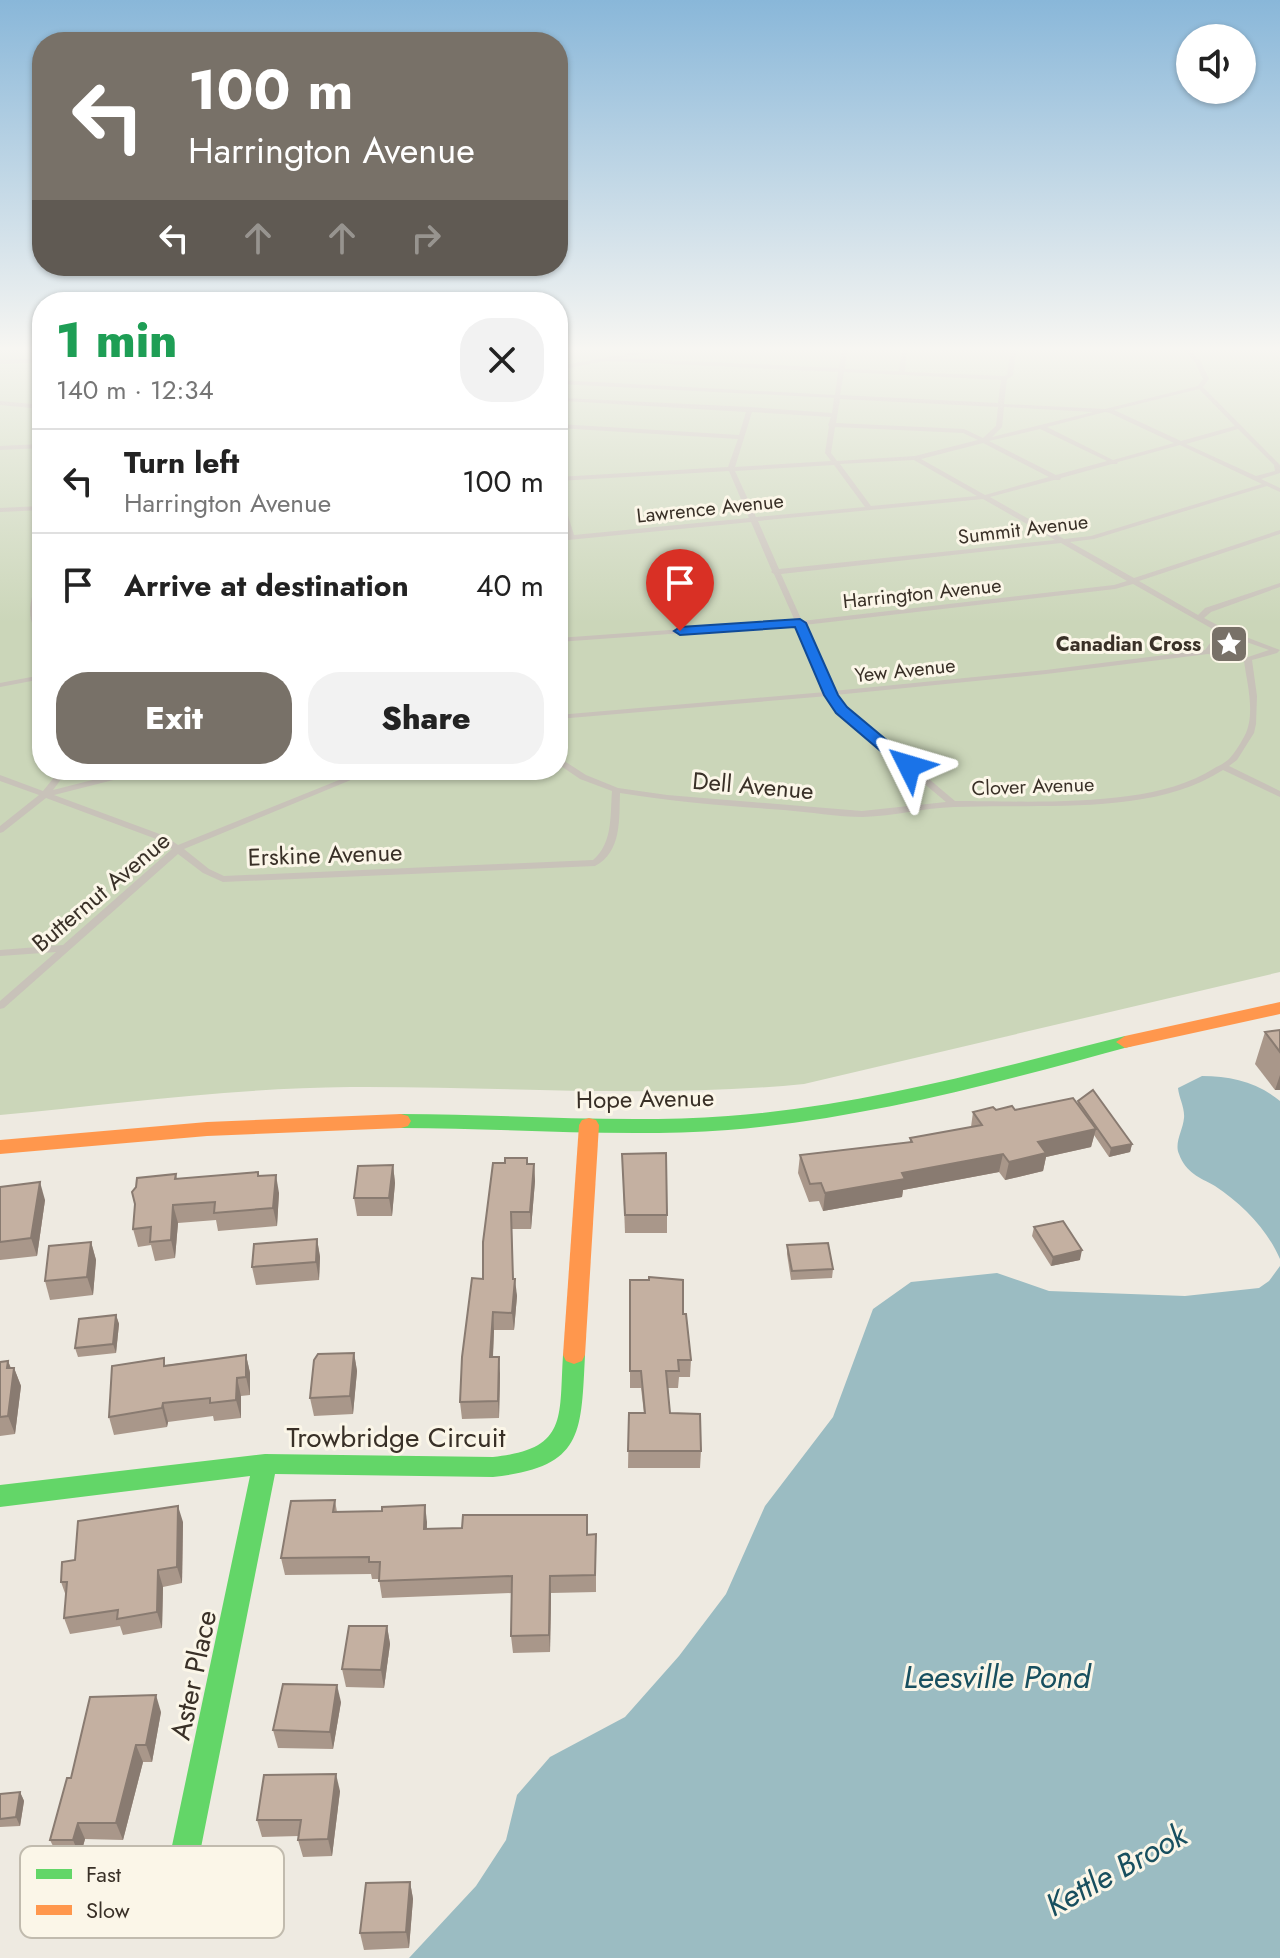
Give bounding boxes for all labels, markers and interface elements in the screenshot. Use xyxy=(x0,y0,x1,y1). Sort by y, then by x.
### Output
map controls xyxy=(1176,24,1256,104)
button: sound xyxy=(1176,24,1256,104)
text: 100 m xyxy=(188,49,353,130)
icon: left xyxy=(56,64,160,168)
text: Harrington Avenue xyxy=(188,124,475,176)
icon: left xyxy=(152,216,196,260)
icon: ahead xyxy=(236,216,280,260)
icon: ahead xyxy=(320,216,364,260)
icon: right xyxy=(404,216,448,260)
text: 1 min xyxy=(56,306,177,375)
button: close xyxy=(460,318,544,402)
text: 140 m · 12:34 xyxy=(56,371,214,409)
text: Turn left xyxy=(124,441,239,484)
icon: left xyxy=(56,459,100,503)
text: 100 m xyxy=(462,460,544,503)
text: Harrington Avenue xyxy=(124,484,331,522)
street label: Lawrence Avenue xyxy=(635,486,785,531)
street label: Summit Avenue xyxy=(956,507,1090,552)
pin xyxy=(646,549,714,631)
icon: arrive xyxy=(658,561,702,605)
icon: arrive xyxy=(56,563,100,607)
text: Arrive at destination xyxy=(124,564,409,607)
text: 40 m xyxy=(476,564,544,607)
street label: Harrington Avenue xyxy=(841,571,1003,616)
place icon: Canadian Cross xyxy=(1208,623,1250,665)
place label: Canadian Cross xyxy=(1056,630,1201,659)
street label: Yew Avenue xyxy=(853,651,957,690)
button: Exit xyxy=(56,672,292,764)
button: Share xyxy=(308,672,544,764)
position arrow xyxy=(867,724,951,808)
street label: Dell Avenue xyxy=(691,763,815,808)
street label: Clover Avenue xyxy=(971,770,1095,803)
street label: Butternut Avenue xyxy=(24,823,177,960)
street label: Erskine Avenue xyxy=(247,834,403,875)
street label: Hope Avenue xyxy=(576,1080,714,1117)
street label: Trowbridge Circuit xyxy=(286,1417,506,1458)
street label: Aster Place xyxy=(160,1606,227,1744)
water label: Leesville Pond xyxy=(904,1654,1092,1700)
water label: Kettle Brook xyxy=(1037,1812,1196,1928)
legend xyxy=(20,1846,284,1938)
text: Fast xyxy=(86,1858,122,1890)
text: Slow xyxy=(86,1894,130,1926)

